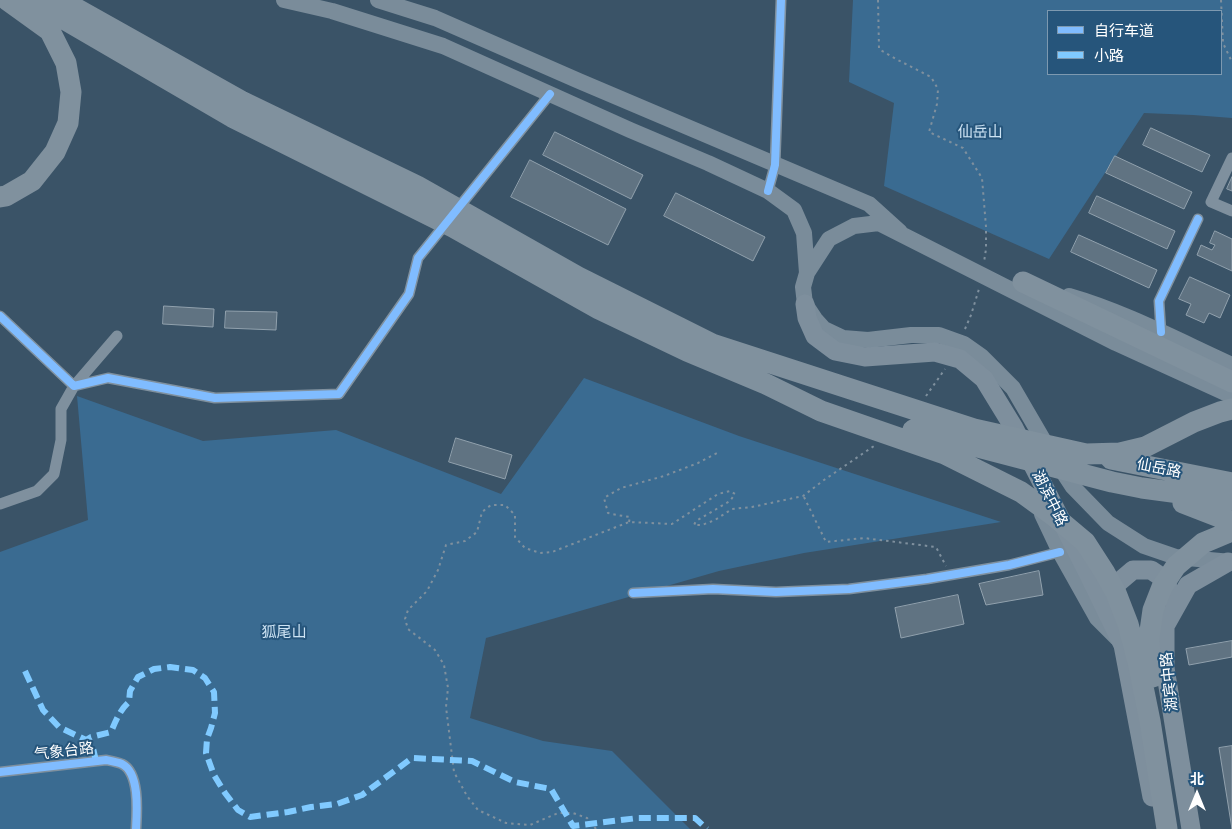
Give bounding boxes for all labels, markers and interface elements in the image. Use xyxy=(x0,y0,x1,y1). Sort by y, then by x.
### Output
legend xyxy=(1047,10,1222,75)
text: 自行车道 xyxy=(1094,21,1154,39)
text: 小路 xyxy=(1094,46,1124,64)
park label: 仙岳山 xyxy=(958,123,1002,141)
street label: 仙岳路 xyxy=(1135,455,1183,481)
street label: 湖滨中路 xyxy=(1028,467,1072,529)
park label: 狐尾山 xyxy=(262,623,306,641)
street label: 湖宾中路 xyxy=(1157,651,1181,713)
street label: 气象台路 xyxy=(33,738,95,764)
north arrow xyxy=(1172,769,1222,819)
text: 北 xyxy=(1190,770,1204,787)

